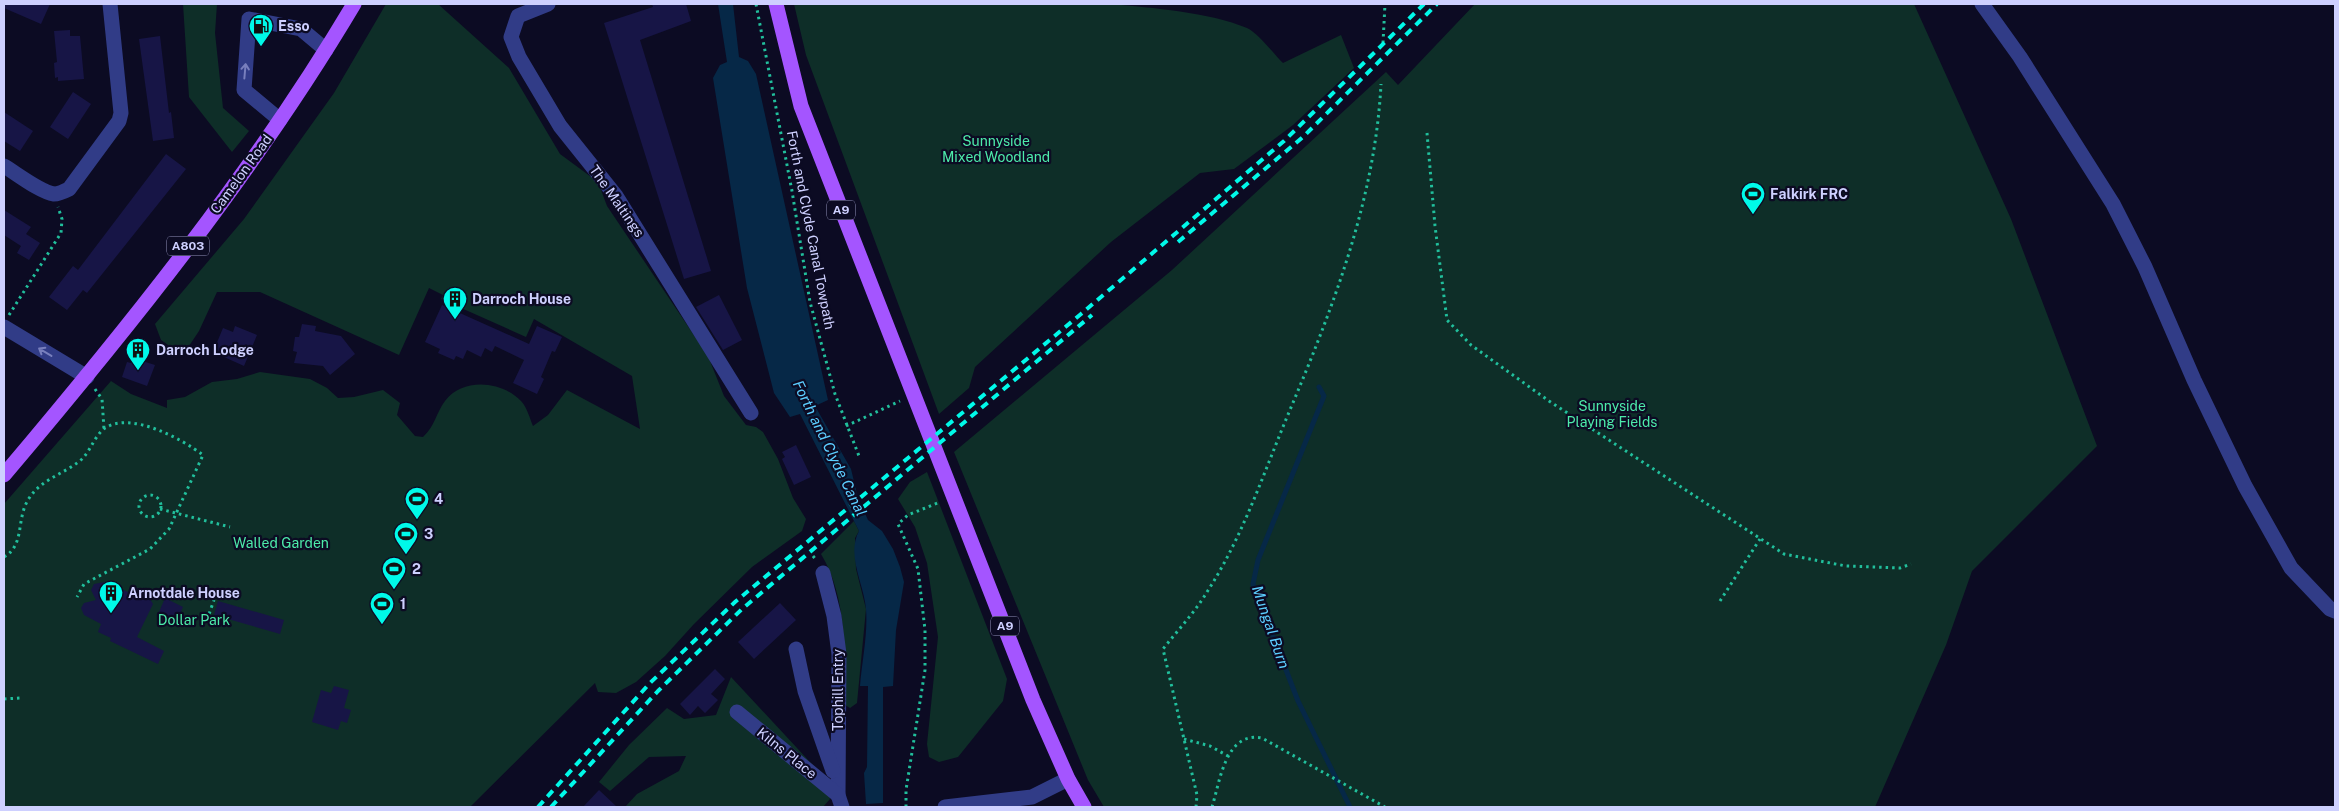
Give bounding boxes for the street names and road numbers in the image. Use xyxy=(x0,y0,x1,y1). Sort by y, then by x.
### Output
street label: Forth and Clyde Canal Towpath xyxy=(784,129,838,331)
street label: Camelon Road xyxy=(207,131,275,217)
street label: The Maltings xyxy=(586,162,648,240)
road number: A9 xyxy=(827,200,855,220)
road number: A803 xyxy=(167,237,209,256)
road number: A9 xyxy=(991,616,1019,636)
street label: Tophill Entry xyxy=(830,649,846,731)
street label: Kilns Place xyxy=(754,724,820,782)

